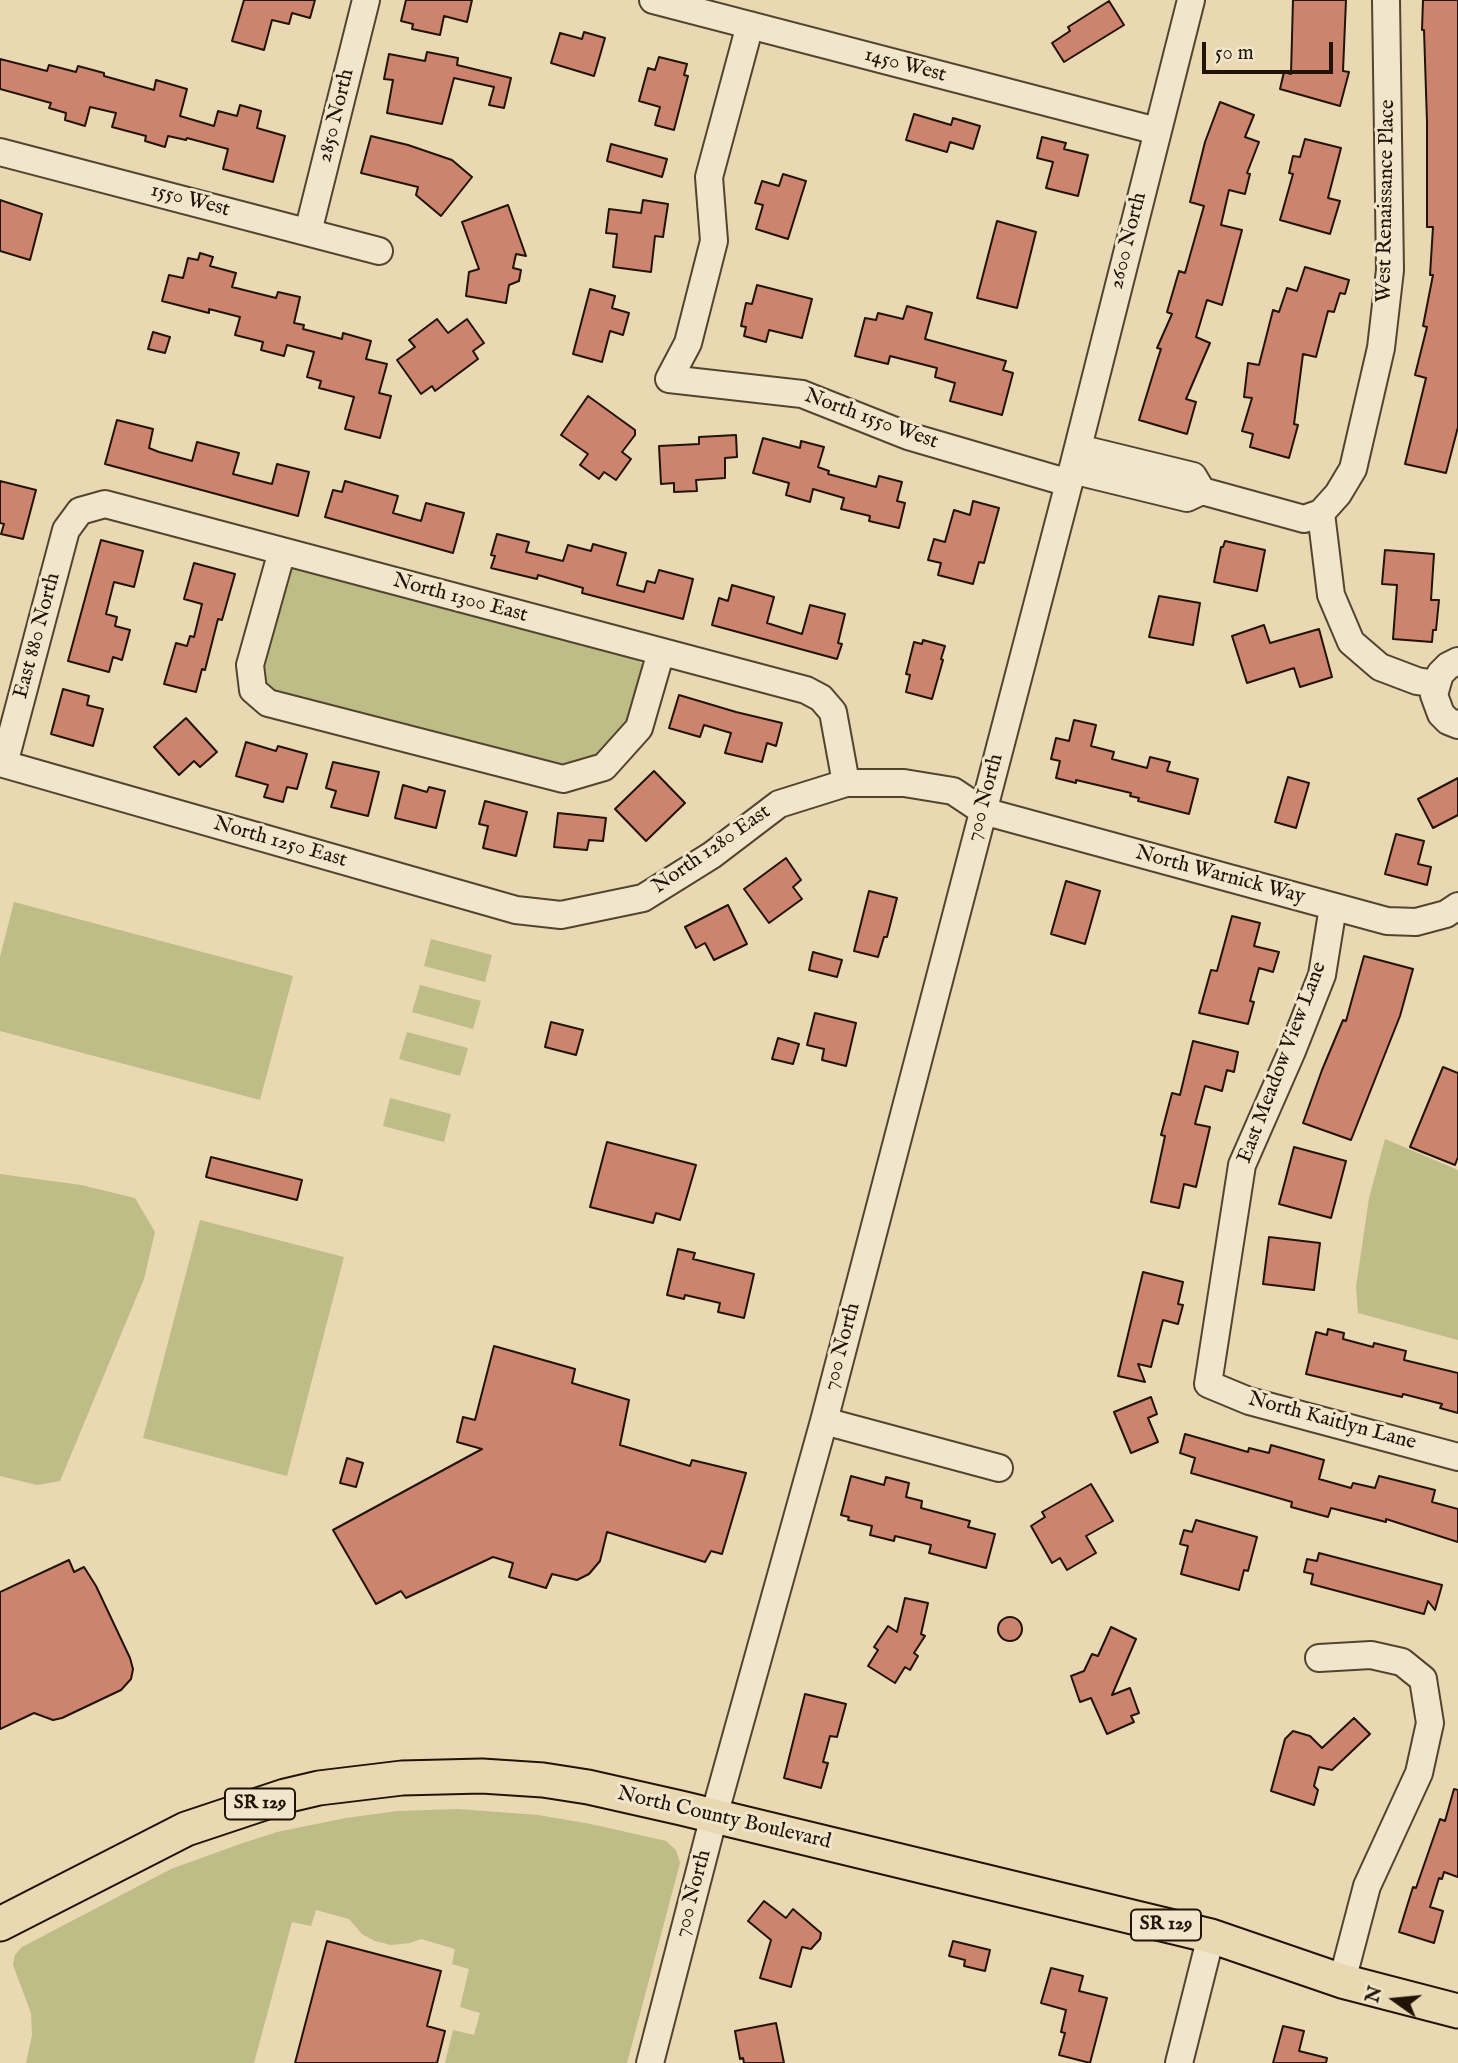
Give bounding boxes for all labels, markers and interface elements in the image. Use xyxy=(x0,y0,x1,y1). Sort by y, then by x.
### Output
scale bar xyxy=(1206,28,1337,72)
text: 50 m xyxy=(1215,40,1254,67)
street label: 1450 West xyxy=(861,43,949,89)
street label: 2850 North xyxy=(313,67,361,165)
street label: West Renaissance Place xyxy=(1373,99,1401,303)
street label: 1550 West xyxy=(148,178,232,224)
street label: 2600 North xyxy=(1105,190,1153,292)
street label: North 1550 West xyxy=(801,384,941,456)
street label: North 1300 East xyxy=(390,569,530,629)
street label: East 880 North xyxy=(9,570,67,702)
street label: 700 North xyxy=(962,751,1010,845)
street label: North 1280 East xyxy=(648,800,776,900)
street label: North 1250 East xyxy=(210,812,350,874)
street label: North Warnick Way xyxy=(1132,841,1308,911)
street label: East Meadow View Lane xyxy=(1233,959,1333,1167)
street label: 700 North xyxy=(819,1300,867,1394)
street label: North Kaitlyn Lane xyxy=(1245,1387,1419,1457)
street label: North County Boulevard xyxy=(615,1782,833,1856)
road number: SR 129 xyxy=(225,1788,295,1820)
street label: 700 North xyxy=(670,1847,718,1941)
road number: SR 129 xyxy=(1131,1910,1201,1940)
north arrow xyxy=(1360,1965,1430,2035)
text: N xyxy=(1361,1984,1388,2006)

